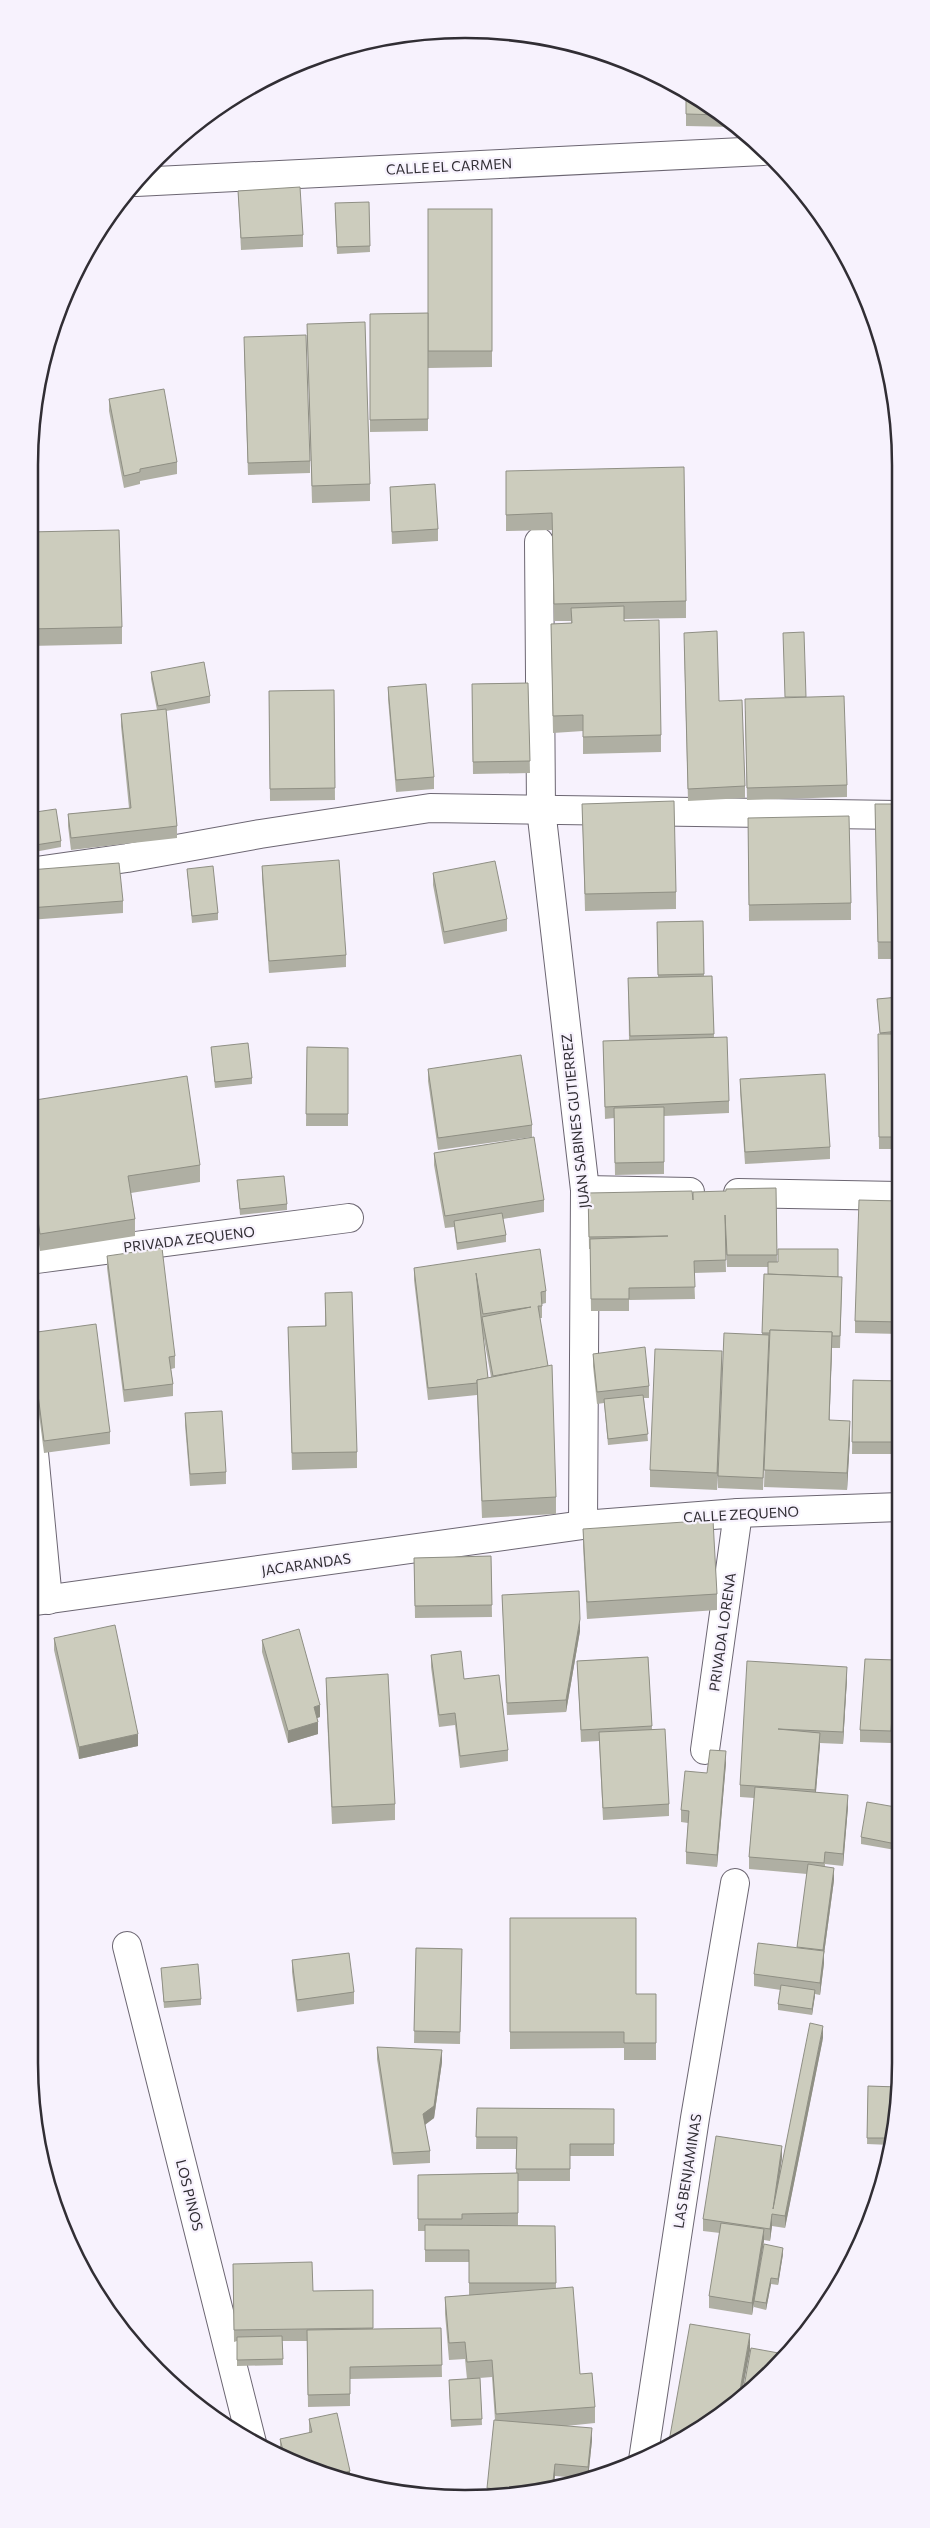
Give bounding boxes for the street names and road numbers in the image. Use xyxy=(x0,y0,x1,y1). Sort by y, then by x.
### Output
street label: CALLE EL CARMEN xyxy=(386,154,512,178)
street label: JUAN SABINES GUTIERREZ xyxy=(557,1033,593,1209)
street label: PRIVADA ZEQUENO xyxy=(122,1223,256,1255)
street label: CALLE ZEQUENO xyxy=(683,1502,799,1526)
street label: JACARANDAS xyxy=(260,1549,352,1579)
street label: PRIVADA LORENA xyxy=(705,1571,739,1692)
street label: LAS BENJAMINAS xyxy=(670,2112,704,2230)
street label: LOS PINOS xyxy=(173,2158,207,2232)

